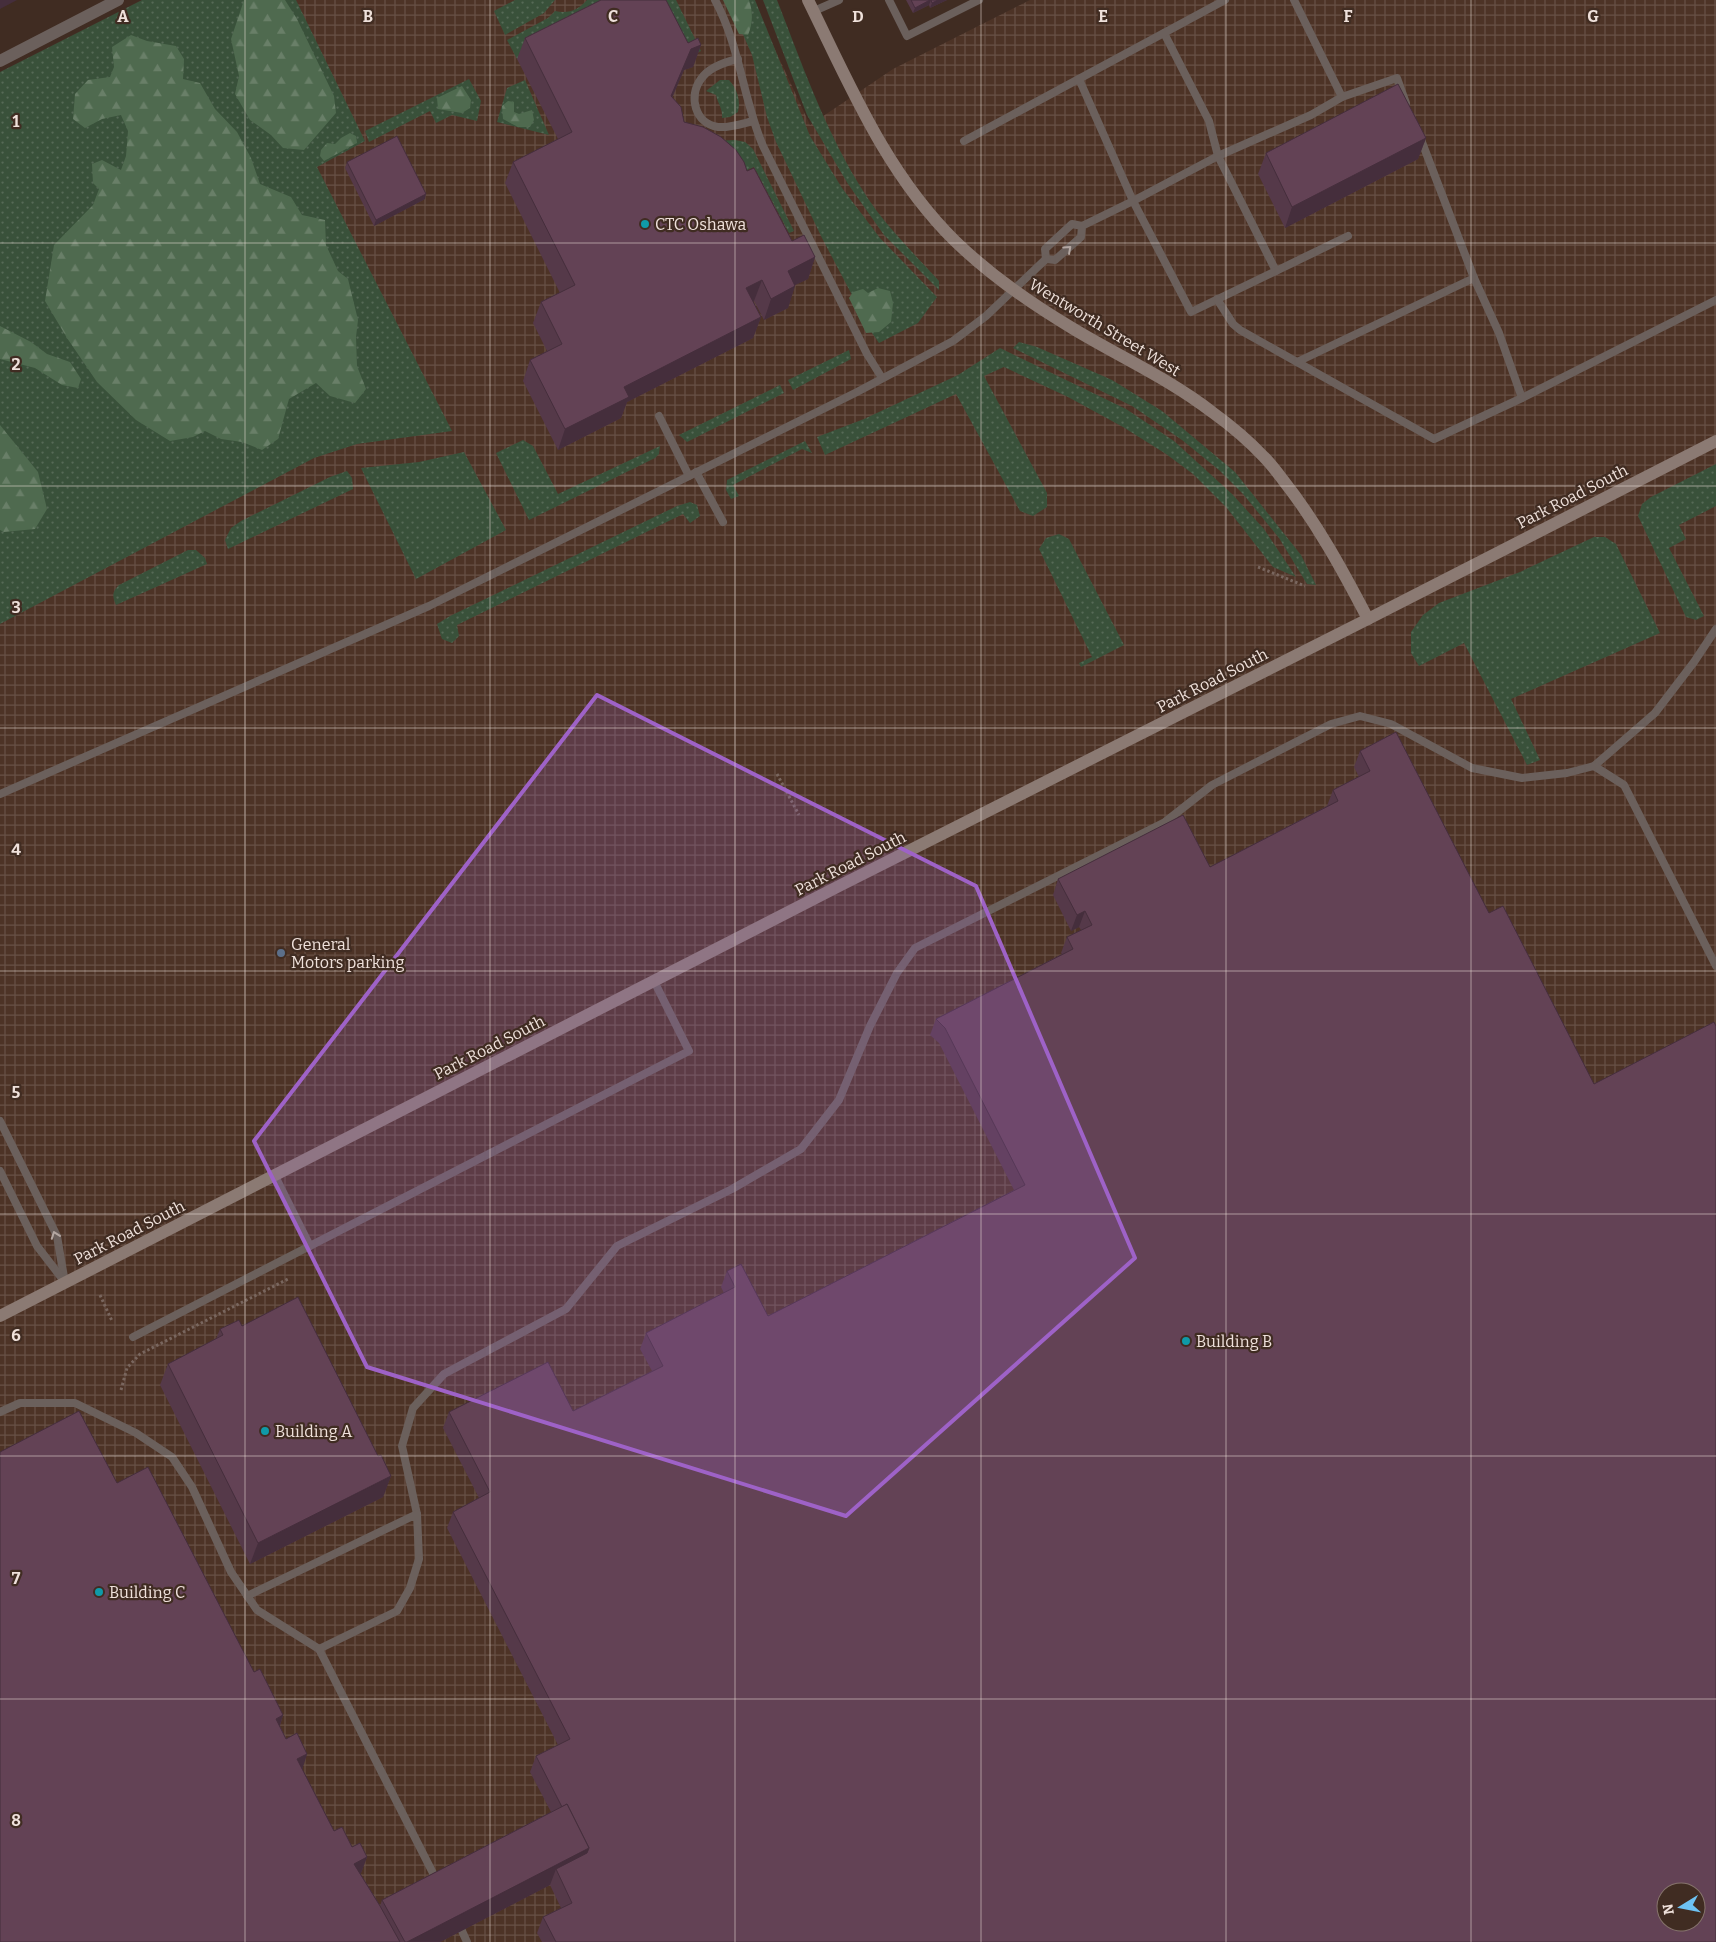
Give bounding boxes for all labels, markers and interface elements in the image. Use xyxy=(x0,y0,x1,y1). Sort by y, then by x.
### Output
text: A xyxy=(117,7,129,26)
text: B xyxy=(363,7,373,26)
text: C xyxy=(608,7,618,26)
text: D xyxy=(852,7,864,26)
text: E xyxy=(1098,7,1108,26)
text: F xyxy=(1344,7,1353,26)
text: G xyxy=(1587,7,1599,26)
text: 1 xyxy=(13,112,20,131)
place label: CTC Oshawa xyxy=(655,215,747,234)
marker: CTC Oshawa xyxy=(639,218,651,230)
one-way arrow xyxy=(1062,246,1071,255)
street label: Wentworth Street West xyxy=(1026,275,1184,380)
text: 2 xyxy=(11,355,21,374)
street label: Park Road South xyxy=(1514,460,1631,533)
text: 3 xyxy=(11,598,21,617)
street label: Park Road South xyxy=(1154,644,1271,717)
street label: Park Road South xyxy=(792,827,909,900)
text: 4 xyxy=(11,840,21,859)
place label: General Motors parking xyxy=(291,935,404,972)
marker: General Motors parking xyxy=(275,947,287,959)
street label: Park Road South xyxy=(431,1011,548,1084)
text: 5 xyxy=(12,1083,21,1102)
street label: Park Road South xyxy=(71,1196,188,1269)
one-way arrow xyxy=(51,1232,61,1240)
text: 6 xyxy=(11,1326,21,1345)
place label: Building B xyxy=(1196,1332,1272,1351)
marker: Building B xyxy=(1180,1335,1192,1347)
place label: Building A xyxy=(275,1422,353,1441)
marker: Building A xyxy=(259,1425,271,1437)
text: 7 xyxy=(12,1569,21,1588)
place label: Building C xyxy=(109,1583,185,1602)
marker: Building C xyxy=(93,1586,105,1598)
text: 8 xyxy=(11,1811,21,1830)
north arrow xyxy=(1656,1882,1706,1932)
text: N xyxy=(1659,1902,1678,1916)

